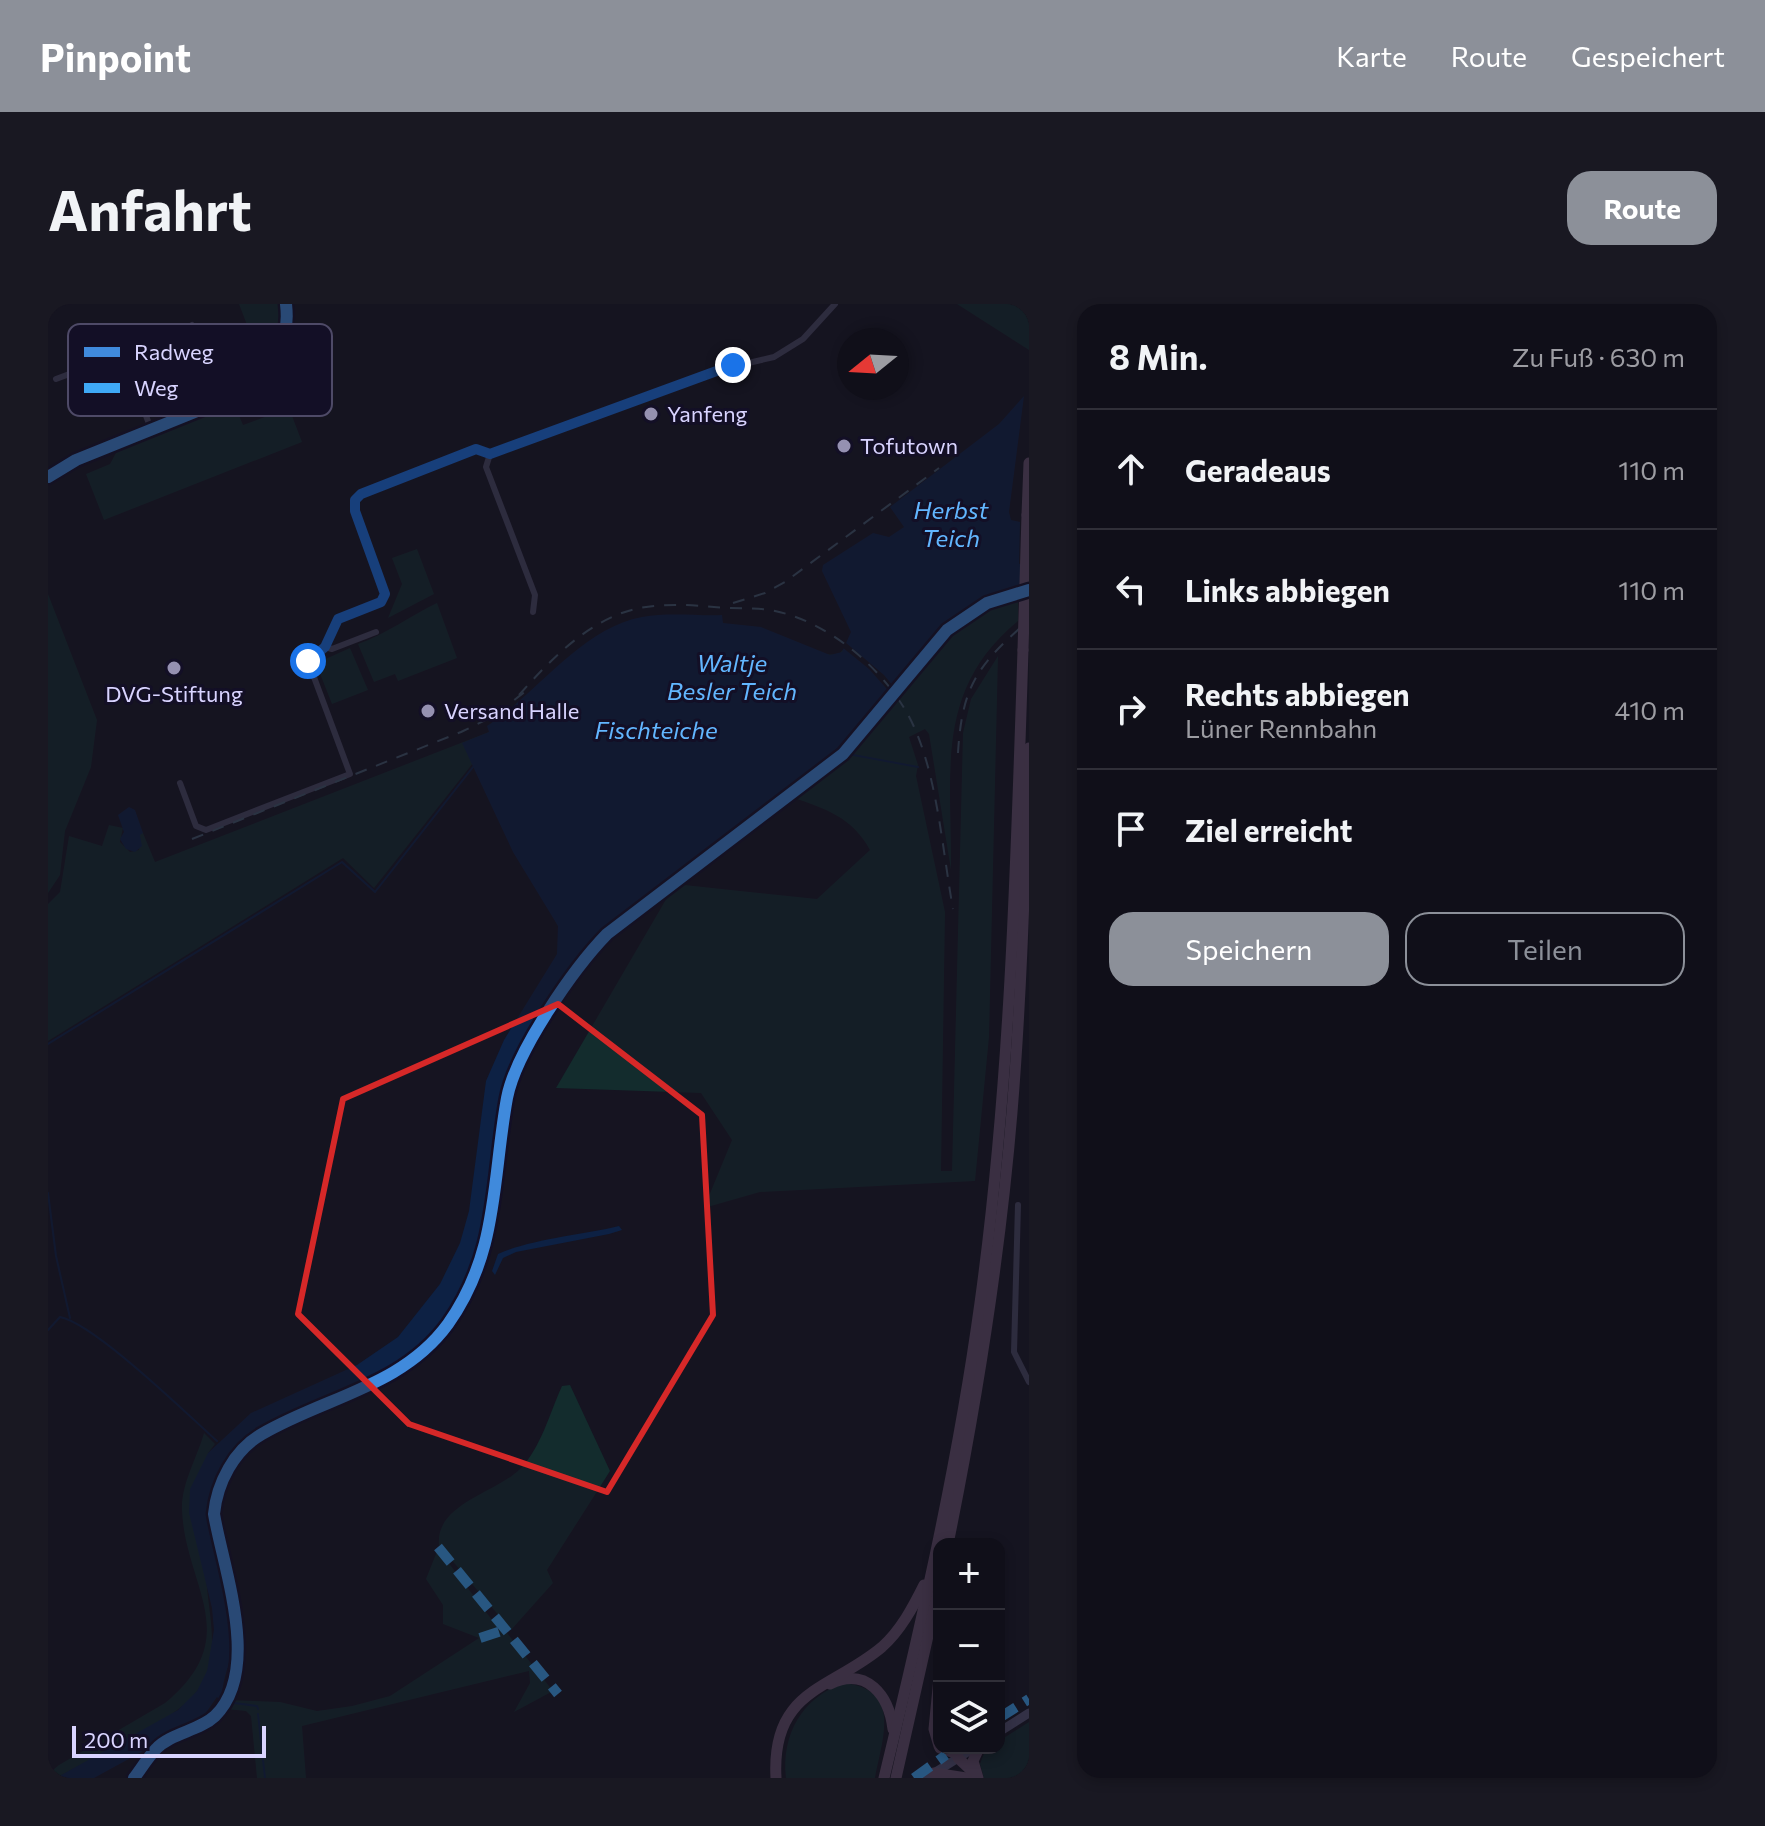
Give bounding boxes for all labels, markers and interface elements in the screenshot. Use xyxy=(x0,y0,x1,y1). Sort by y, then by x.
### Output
text: Pinpoint xyxy=(40,33,191,80)
text: Karte xyxy=(1336,39,1407,73)
text: Route xyxy=(1451,39,1527,73)
text: Gespeichert xyxy=(1571,39,1725,73)
button: Route xyxy=(1567,171,1717,245)
text: Anfahrt xyxy=(48,174,252,243)
legend xyxy=(68,324,332,416)
north arrow xyxy=(837,328,909,400)
text: 8 Min. xyxy=(1109,335,1207,377)
text: Radweg xyxy=(134,338,214,365)
text: Zu Fuß · 630 m xyxy=(1512,341,1685,372)
route end xyxy=(715,347,751,383)
text: Weg xyxy=(134,374,179,401)
place label: Yanfeng xyxy=(667,400,748,427)
marker: Yanfeng xyxy=(642,405,660,423)
place label: Tofutown xyxy=(860,432,958,459)
marker: Tofutown xyxy=(835,437,853,455)
icon: ahead xyxy=(1109,447,1153,491)
text: Geradeaus xyxy=(1185,451,1331,488)
text: 110 m xyxy=(1618,454,1685,485)
water label: Herbst Teich xyxy=(914,495,990,552)
icon: left xyxy=(1109,567,1153,611)
text: Links abbiegen xyxy=(1185,571,1390,608)
text: 110 m xyxy=(1618,574,1685,605)
route start xyxy=(290,643,326,679)
water label: Waltje Besler Teich xyxy=(667,648,797,705)
marker: DVG-Stiftung xyxy=(165,659,183,677)
text: Rechts abbiegen xyxy=(1185,675,1410,712)
place label: DVG-Stiftung xyxy=(105,680,243,707)
icon: right xyxy=(1109,687,1153,731)
text: 410 m xyxy=(1614,694,1685,725)
place label: Versand Halle xyxy=(444,697,579,724)
marker: Versand Halle xyxy=(419,702,437,720)
text: Lüner Rennbahn xyxy=(1185,712,1377,743)
water label: Fischteiche xyxy=(594,715,718,744)
icon: arrive xyxy=(1109,807,1153,851)
text: Ziel erreicht xyxy=(1185,811,1353,848)
button: Speichern xyxy=(1109,912,1389,986)
button: Teilen xyxy=(1405,912,1685,986)
map controls xyxy=(933,1538,1005,1754)
button: + xyxy=(933,1538,1005,1610)
button: − xyxy=(933,1610,1005,1682)
button: layers xyxy=(933,1682,1005,1754)
scale bar xyxy=(72,1722,266,1758)
text: 200 m xyxy=(84,1726,148,1753)

